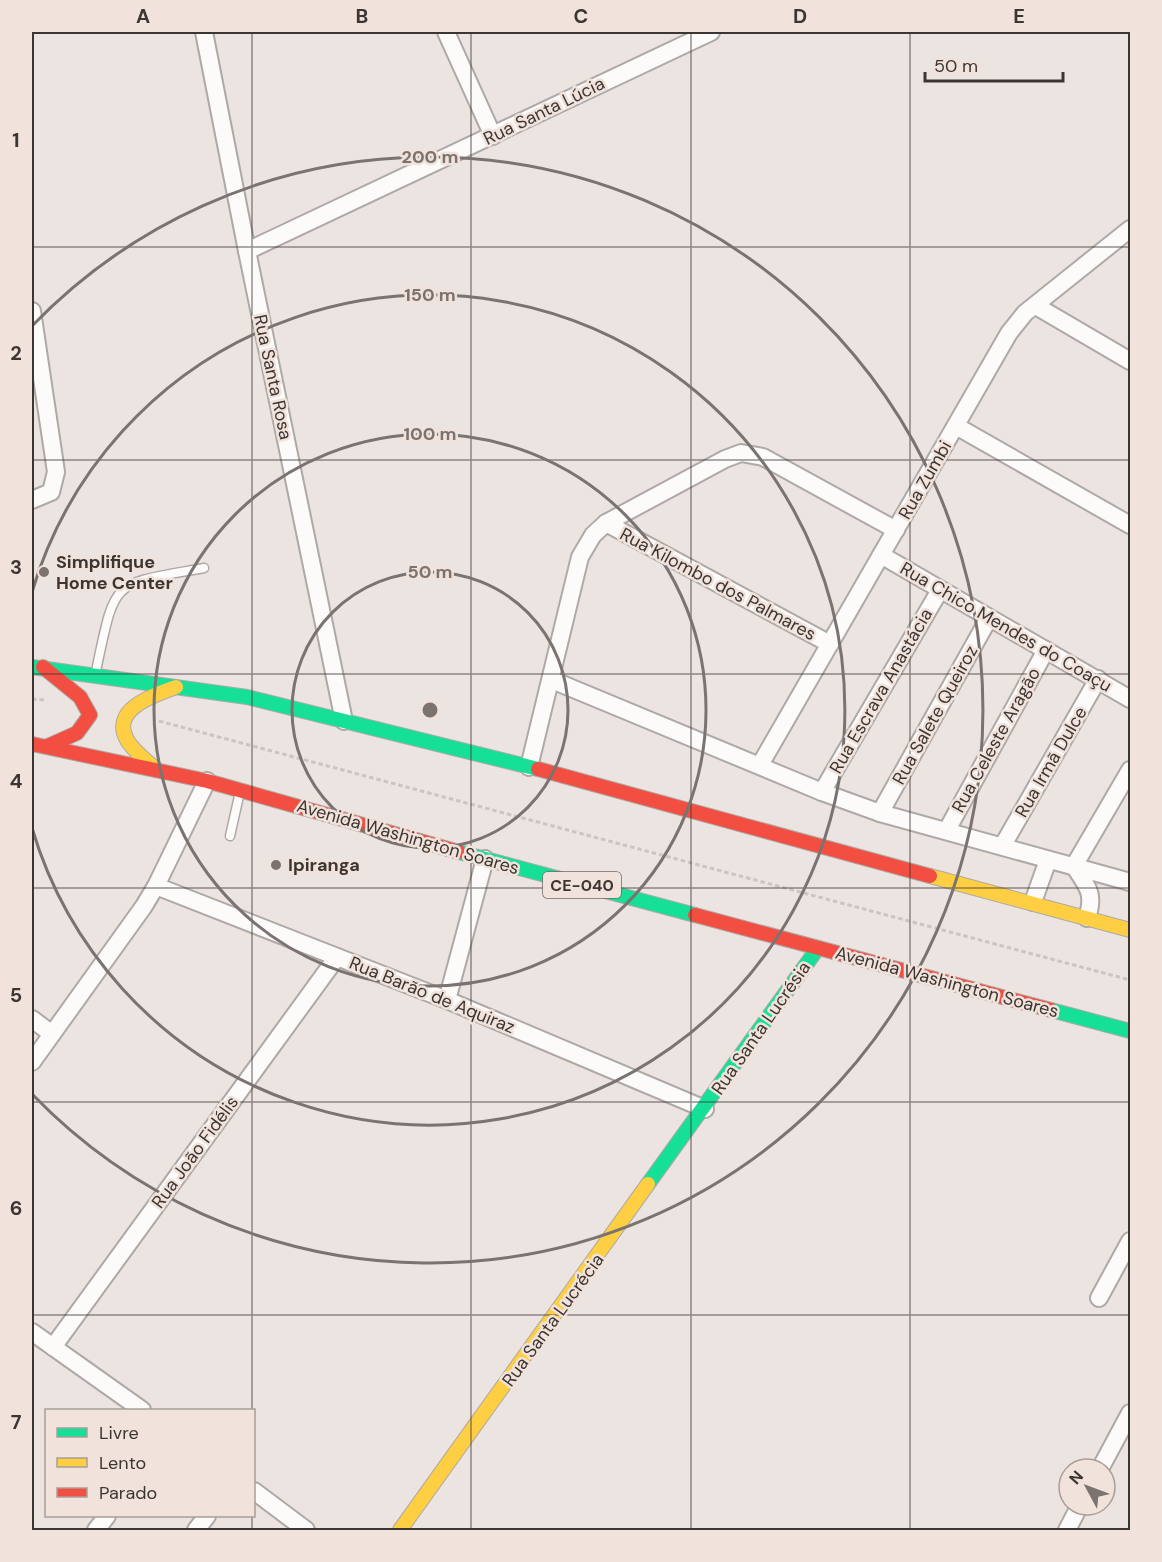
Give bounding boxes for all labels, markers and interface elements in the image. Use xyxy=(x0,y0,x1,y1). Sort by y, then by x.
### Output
text: A xyxy=(136,3,150,29)
text: B xyxy=(356,3,368,29)
text: C xyxy=(574,3,588,29)
text: D xyxy=(793,3,807,29)
text: E xyxy=(1013,3,1025,29)
scale bar xyxy=(925,45,1063,83)
text: 50 m xyxy=(934,54,978,78)
street label: Rua Santa Lúcia xyxy=(479,71,609,151)
text: 1 xyxy=(12,127,20,153)
text: 200 m xyxy=(402,145,458,169)
text: 150 m xyxy=(404,283,456,307)
street label: Rua Santa Rosa xyxy=(248,312,298,442)
text: 2 xyxy=(10,340,22,366)
text: 100 m xyxy=(403,422,457,446)
street label: Rua Zumbi xyxy=(893,436,957,524)
street label: Rua Kilombo dos Palmares xyxy=(616,522,820,646)
place label: Simplifique Home Center xyxy=(56,550,173,595)
text: 3 xyxy=(10,554,22,580)
street label: Rua Chico Mendes do Coaçu xyxy=(896,556,1116,698)
text: 50 m xyxy=(407,560,453,584)
marker: Simplifique Home Center xyxy=(37,565,51,579)
street label: Rua Escrava Anastácia xyxy=(824,604,938,778)
street label: Rua Salete Queiroz xyxy=(887,641,983,789)
street label: Rua Celeste Aragão xyxy=(946,663,1046,817)
centre of rings xyxy=(420,700,440,720)
street label: Rua Irmã Dulce xyxy=(1010,702,1092,822)
text: 4 xyxy=(10,768,23,794)
street label: Avenida Washington Soares xyxy=(294,794,522,880)
place label: Ipiranga xyxy=(288,853,360,877)
marker: Ipiranga xyxy=(269,858,283,872)
road number: CE-040 xyxy=(543,872,621,898)
street label: Avenida Washington Soares xyxy=(833,941,1061,1023)
street label: Rua Barão de Aquiraz xyxy=(346,951,518,1039)
street label: Rua Santa Lucrésia xyxy=(706,957,816,1099)
text: 5 xyxy=(10,982,22,1008)
street label: Rua João Fidélis xyxy=(146,1091,244,1213)
text: 6 xyxy=(10,1195,22,1221)
street label: Rua Santa Lucrécia xyxy=(497,1249,609,1391)
text: 7 xyxy=(11,1409,22,1435)
legend xyxy=(45,1409,255,1517)
text: Livre xyxy=(99,1421,139,1445)
text: Lento xyxy=(99,1451,146,1475)
north arrow xyxy=(1057,1457,1117,1517)
text: N xyxy=(1064,1466,1088,1489)
text: Parado xyxy=(99,1481,157,1505)

